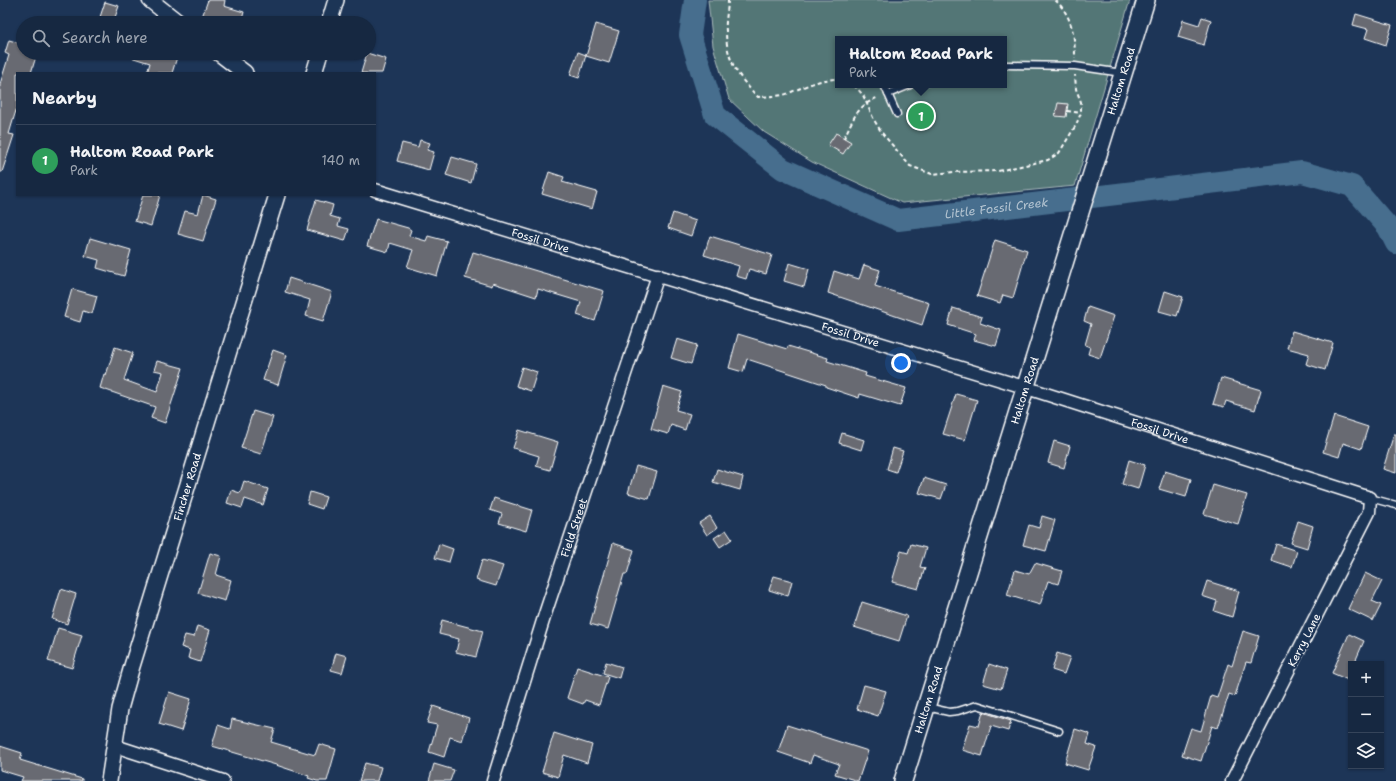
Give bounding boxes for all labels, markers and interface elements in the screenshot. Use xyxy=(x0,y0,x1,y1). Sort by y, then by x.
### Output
search box xyxy=(16,16,376,60)
icon: search xyxy=(30,27,52,49)
text: Search here xyxy=(62,28,148,48)
popup xyxy=(835,36,1007,88)
text: Haltom Road Park xyxy=(849,44,993,64)
street label: Haltom Road xyxy=(1104,46,1139,117)
text: Park xyxy=(849,64,877,81)
text: Nearby xyxy=(32,87,97,109)
pin: 1 xyxy=(908,101,934,131)
text: Haltom Road Park xyxy=(70,142,214,162)
text: 1 xyxy=(42,152,48,169)
text: 140 m xyxy=(321,152,360,169)
text: Park xyxy=(70,162,98,179)
water label: Little Fossil Creek xyxy=(944,194,1049,222)
street label: Fossil Drive xyxy=(510,225,571,257)
street label: Fossil Drive xyxy=(820,319,881,351)
your location xyxy=(891,353,911,373)
street label: Haltom Road xyxy=(1007,355,1043,426)
street label: Fossil Drive xyxy=(1129,415,1191,447)
street label: Fincher Road xyxy=(170,451,205,523)
street label: Field Street xyxy=(557,496,591,559)
street label: Kerry Lane xyxy=(1285,611,1324,670)
map controls xyxy=(1348,661,1384,769)
button: + xyxy=(1348,661,1384,697)
street label: Haltom Road xyxy=(911,664,946,736)
button: − xyxy=(1348,697,1384,733)
button: layers xyxy=(1348,733,1384,769)

